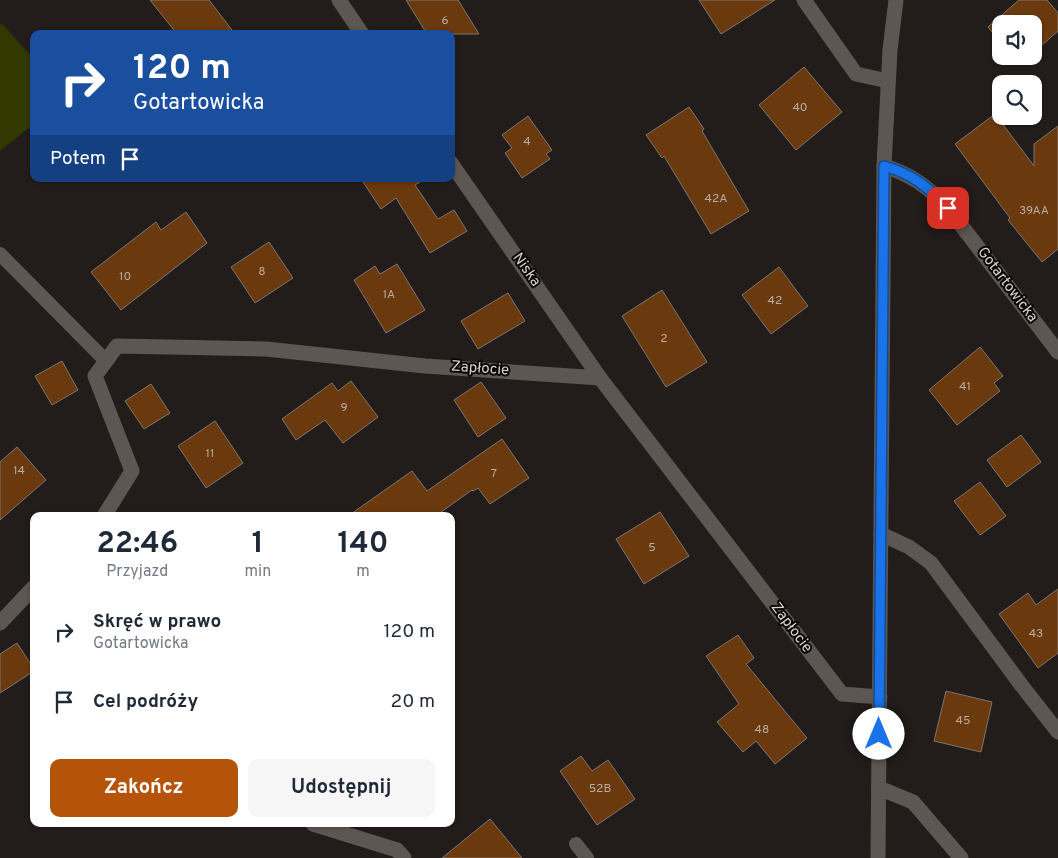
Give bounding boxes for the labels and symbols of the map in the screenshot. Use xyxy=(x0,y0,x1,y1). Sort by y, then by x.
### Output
house number: 6 xyxy=(441,13,449,29)
house number: 40 xyxy=(792,100,808,116)
house number: 4 xyxy=(523,134,531,150)
pin xyxy=(927,187,969,229)
house number: 42A xyxy=(705,191,727,207)
house number: 39AA xyxy=(1019,203,1049,219)
street label: Gotartowicka xyxy=(972,244,1042,326)
street label: Niska xyxy=(508,249,544,291)
house number: 8 xyxy=(258,264,266,280)
house number: 10 xyxy=(119,269,131,285)
house number: 1A xyxy=(383,287,395,303)
house number: 42 xyxy=(768,293,782,309)
house number: 2 xyxy=(660,331,668,347)
street label: Zapłocie xyxy=(450,357,510,381)
house number: 41 xyxy=(959,379,971,395)
house number: 9 xyxy=(340,400,348,416)
house number: 11 xyxy=(206,446,214,462)
house number: 14 xyxy=(13,463,25,479)
house number: 7 xyxy=(491,466,497,482)
house number: 5 xyxy=(648,540,656,556)
street label: Zapłocie xyxy=(766,599,816,657)
house number: 43 xyxy=(1029,626,1043,642)
position arrow xyxy=(852,707,904,759)
house number: 45 xyxy=(956,713,970,729)
house number: 48 xyxy=(755,722,769,738)
house number: 52B xyxy=(589,781,611,797)

